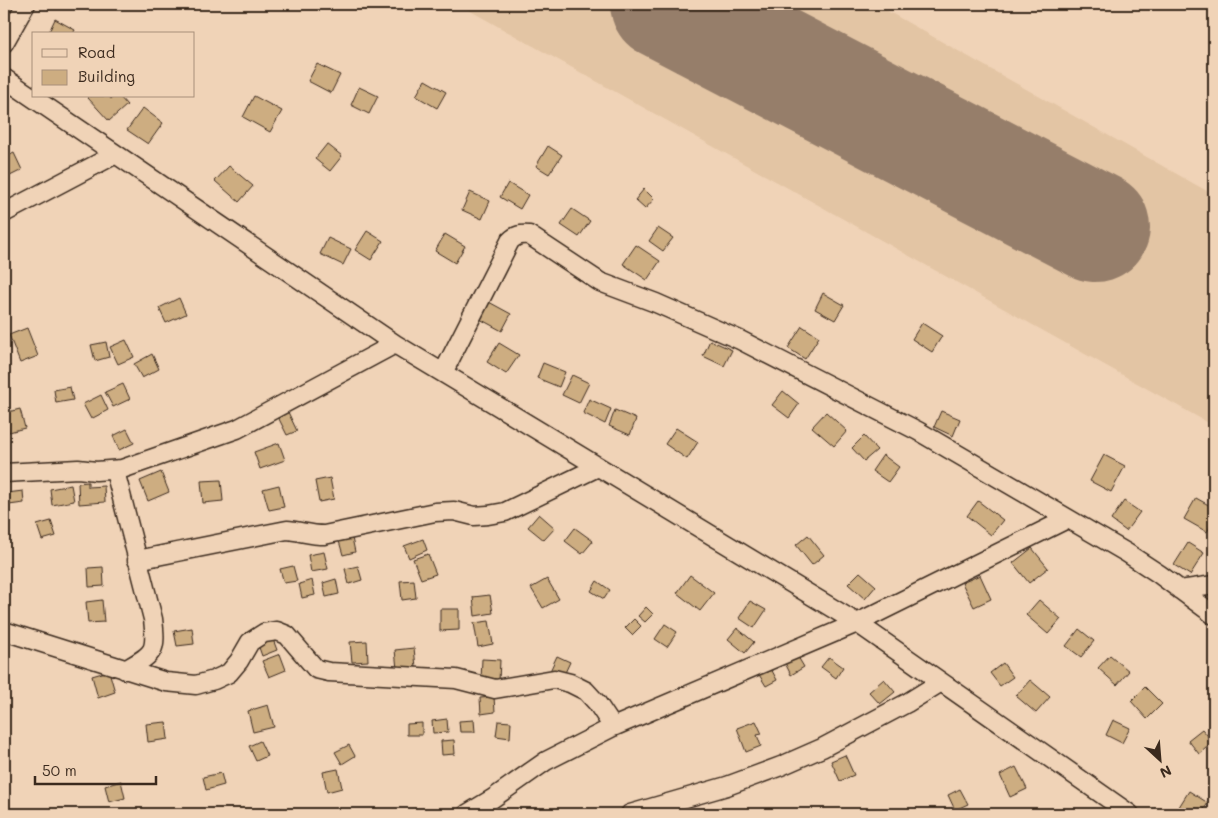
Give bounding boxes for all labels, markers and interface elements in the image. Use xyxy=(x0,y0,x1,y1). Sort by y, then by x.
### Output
legend xyxy=(32,32,195,98)
text: Road xyxy=(78,42,115,62)
text: Building xyxy=(78,66,135,86)
north arrow xyxy=(1136,736,1186,786)
scale bar xyxy=(35,753,156,785)
text: 50 m xyxy=(42,760,77,780)
text: N xyxy=(1157,761,1175,783)

